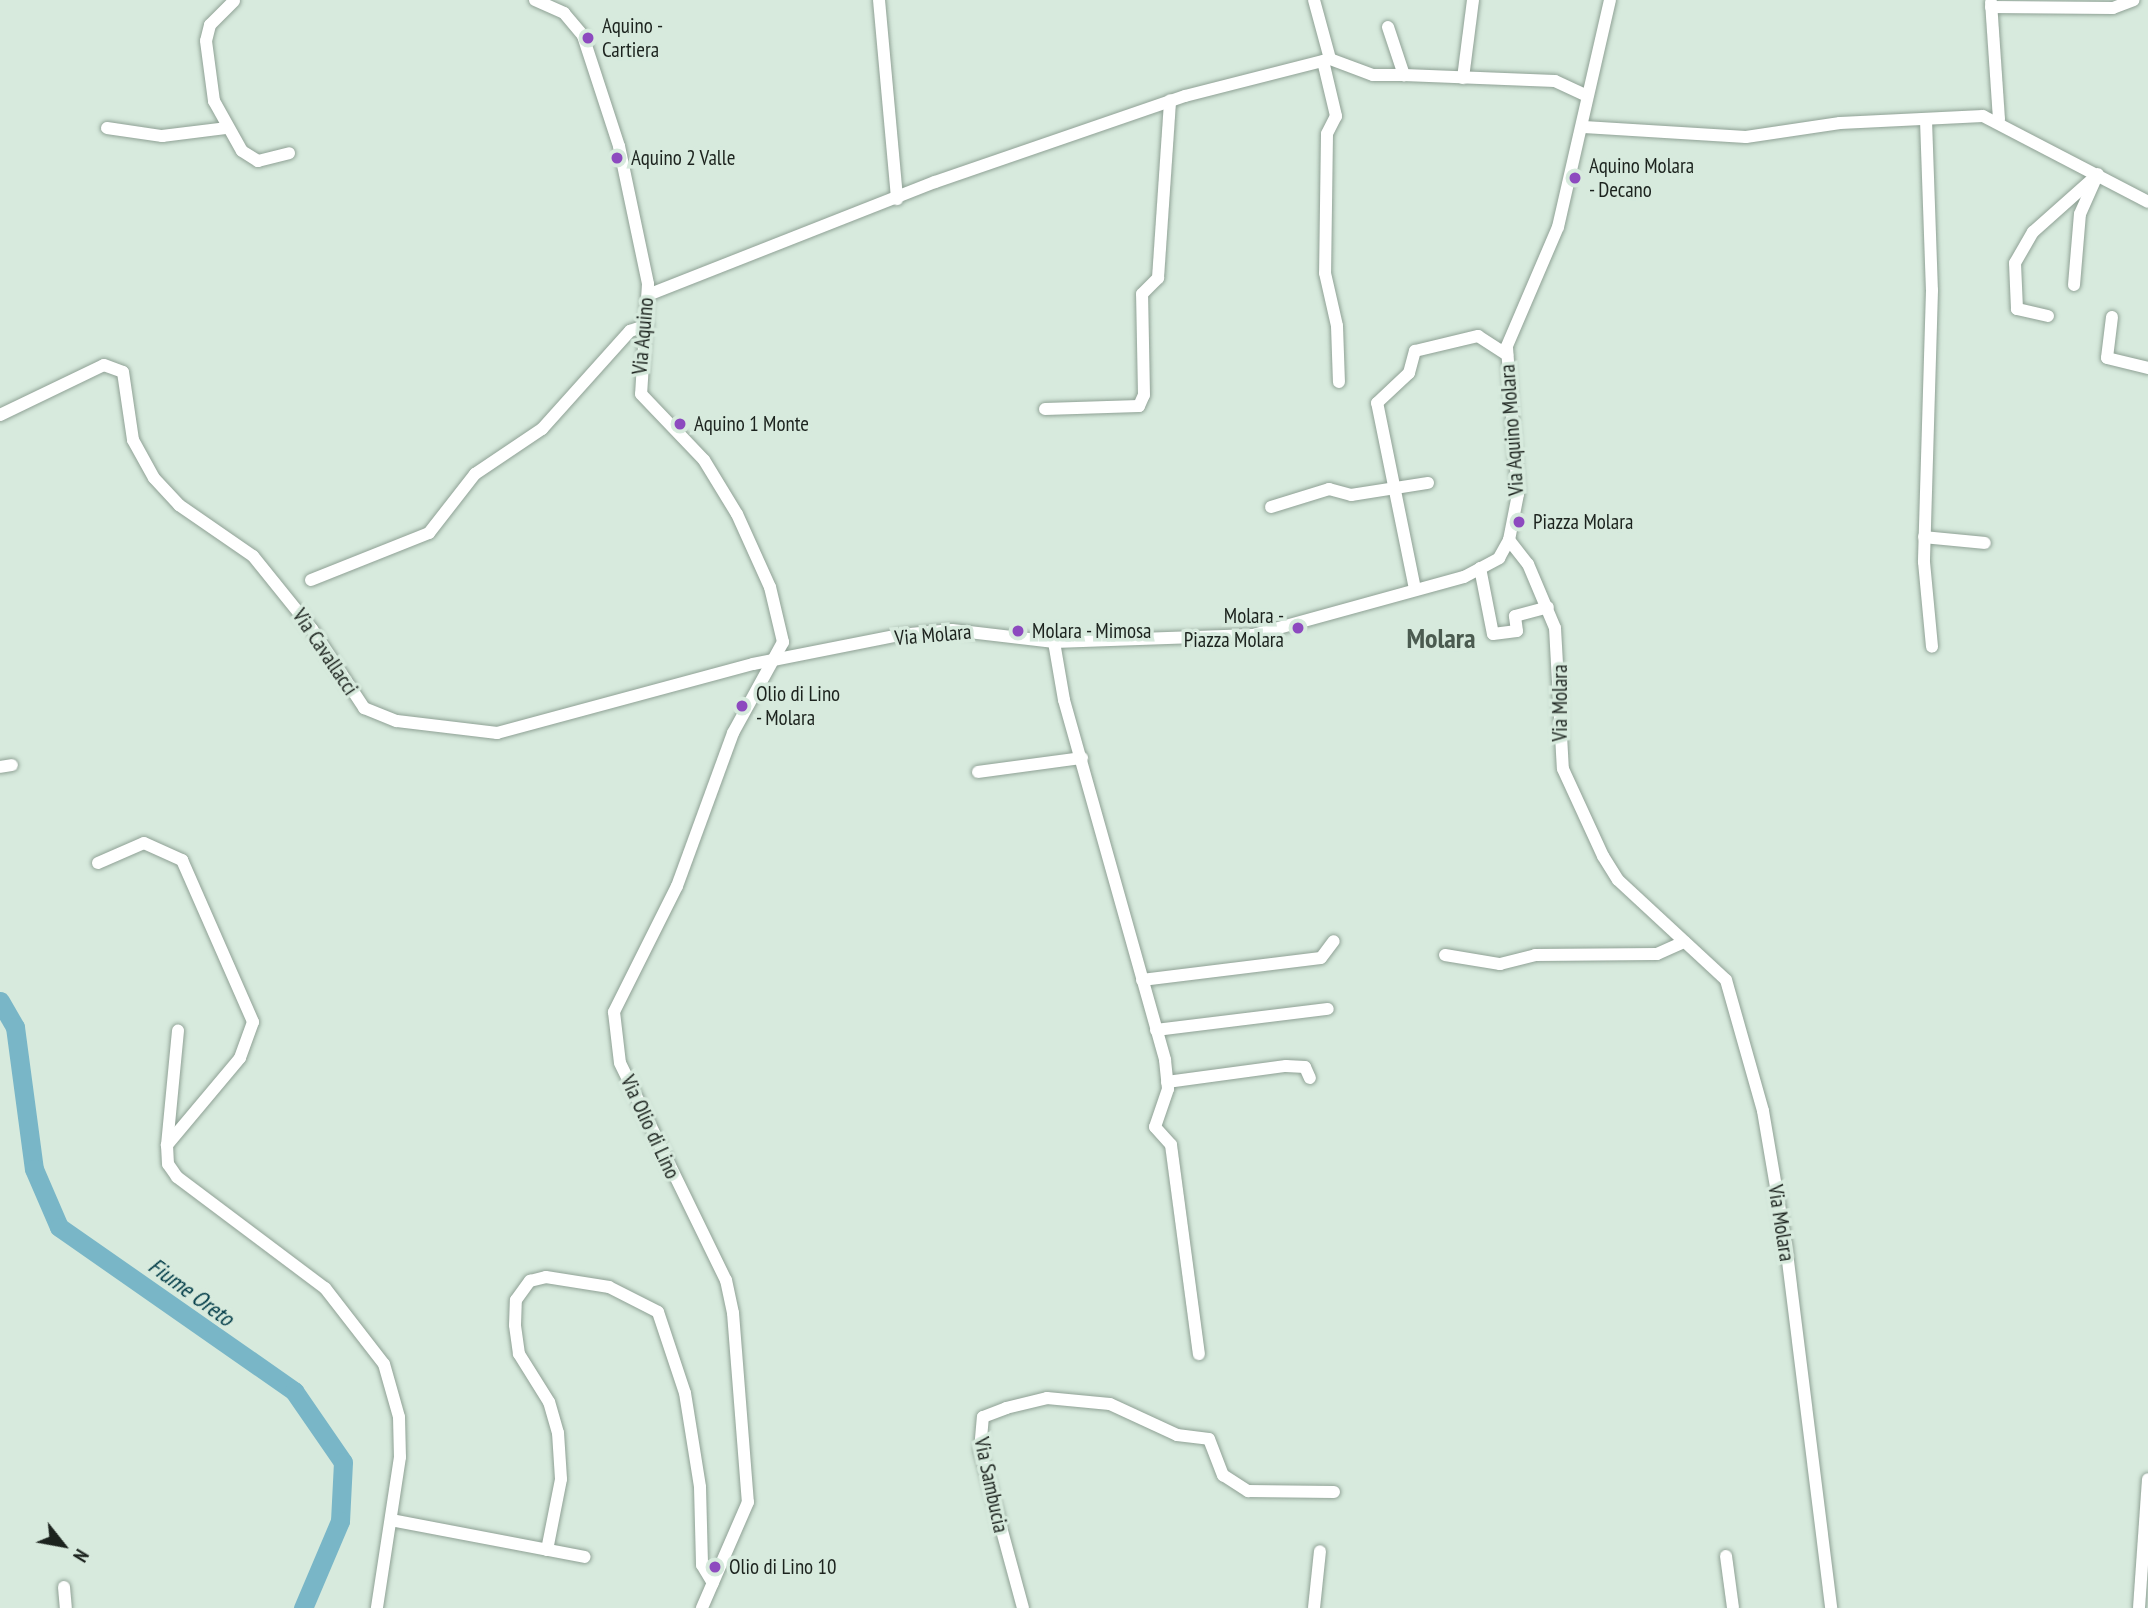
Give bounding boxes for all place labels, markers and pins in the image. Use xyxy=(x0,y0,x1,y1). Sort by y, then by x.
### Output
place label: Aquino - Cartiera xyxy=(602,13,663,63)
marker: Aquino - Cartiera xyxy=(580,30,596,46)
place label: Aquino 2 Valle xyxy=(631,145,736,171)
marker: Aquino 2 Valle xyxy=(609,150,625,166)
place label: Aquino Molara - Decano xyxy=(1589,153,1694,203)
marker: Aquino Molara - Decano xyxy=(1567,170,1583,186)
place label: Aquino 1 Monte xyxy=(694,411,809,437)
marker: Aquino 1 Monte xyxy=(672,416,688,432)
place label: Piazza Molara xyxy=(1533,509,1633,535)
marker: Piazza Molara xyxy=(1511,514,1527,530)
place label: Molara - Piazza Molara xyxy=(1184,603,1284,653)
place label: Molara - Mimosa xyxy=(1032,618,1153,644)
marker: Molara - Piazza Molara xyxy=(1290,620,1306,636)
marker: Molara - Mimosa xyxy=(1010,623,1026,639)
place label: Olio di Lino - Molara xyxy=(756,681,840,731)
marker: Olio di Lino - Molara xyxy=(734,698,750,714)
place label: Olio di Lino 10 xyxy=(729,1554,837,1580)
marker: Olio di Lino 10 xyxy=(707,1559,723,1575)

